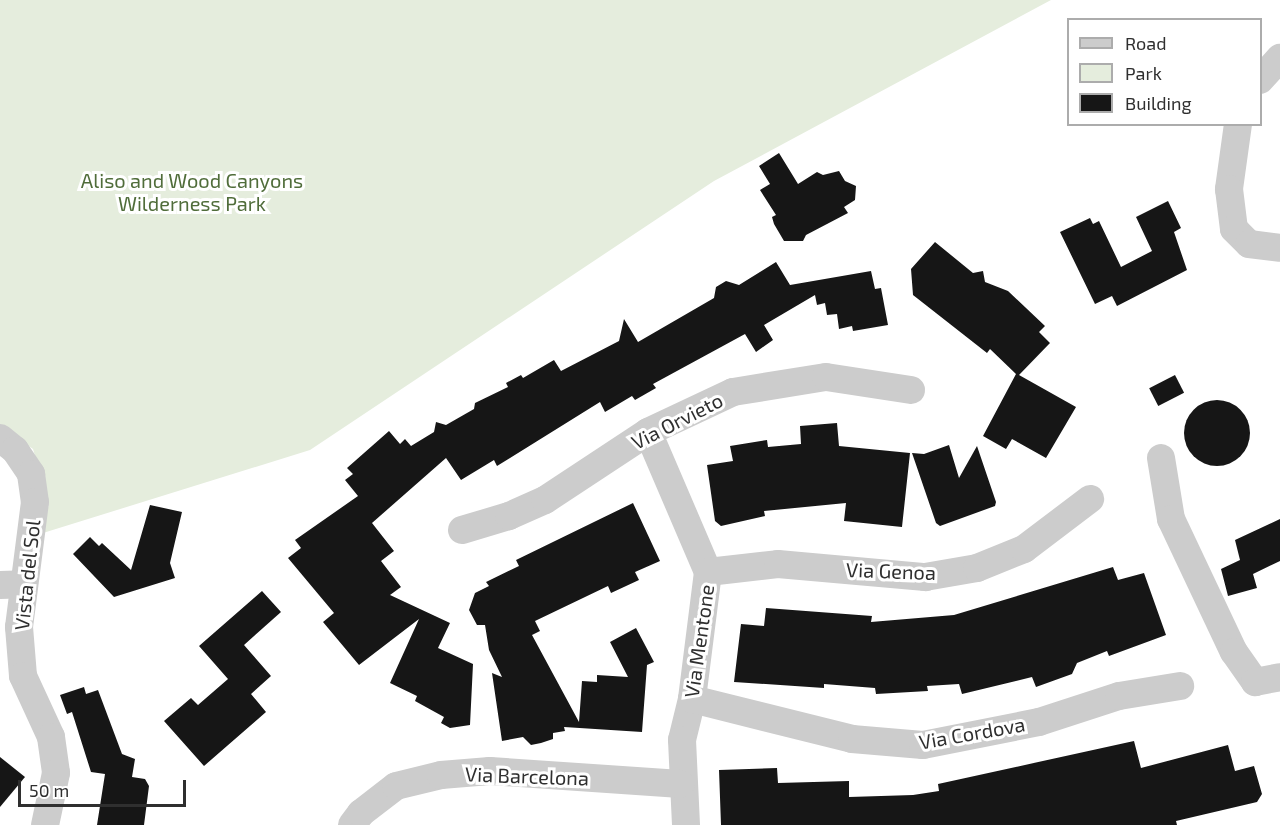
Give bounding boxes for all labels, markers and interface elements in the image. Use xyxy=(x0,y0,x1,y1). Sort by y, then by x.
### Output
legend xyxy=(1067,18,1262,126)
text: Road xyxy=(1125,32,1166,54)
text: Park xyxy=(1125,62,1162,84)
text: Building xyxy=(1125,92,1192,114)
park label: Aliso and Wood Canyons Wilderness Park xyxy=(81,169,303,216)
street label: Via Orvieto xyxy=(627,388,727,454)
street label: Vista del Sol xyxy=(9,518,45,632)
street label: Via Genoa xyxy=(846,557,936,585)
street label: Via Mentone xyxy=(679,583,719,699)
street label: Via Cordova xyxy=(917,712,1027,754)
street label: Via Barcelona xyxy=(465,762,589,790)
scale bar xyxy=(21,768,189,806)
text: 50 m xyxy=(29,779,69,801)

